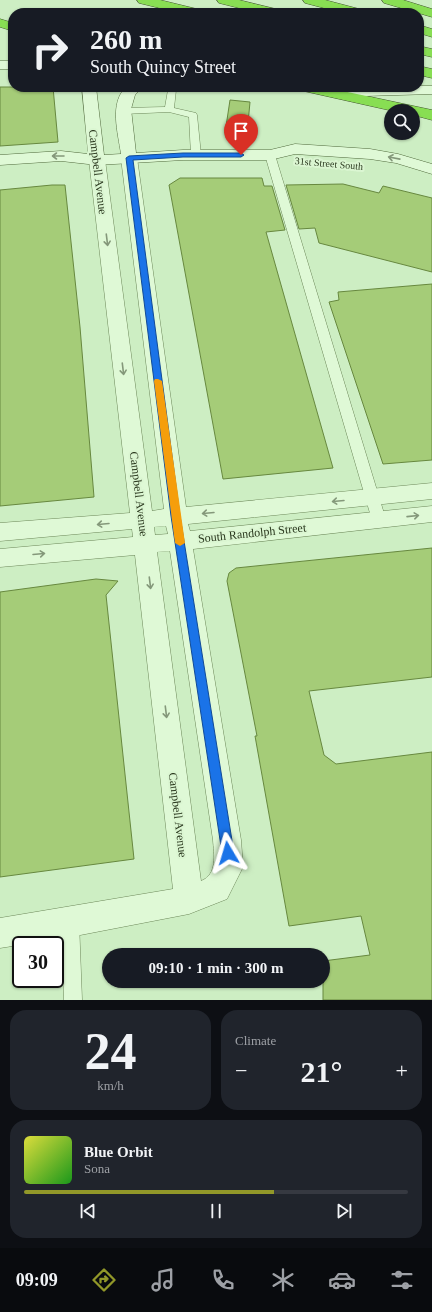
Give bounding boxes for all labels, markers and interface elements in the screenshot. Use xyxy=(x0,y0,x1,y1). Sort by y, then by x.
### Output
icon: right xyxy=(24,24,76,76)
text: 260 m xyxy=(90,24,162,55)
text: South Quincy Street xyxy=(90,57,236,77)
map controls xyxy=(384,104,420,140)
button: search xyxy=(384,104,420,140)
pin xyxy=(224,114,258,155)
icon: arrive xyxy=(230,120,252,142)
street label: Campbell Avenue xyxy=(86,129,110,215)
one-way arrow xyxy=(52,152,65,160)
one-way arrow xyxy=(388,154,401,162)
street label: 31st Street South xyxy=(294,155,363,172)
one-way arrow xyxy=(103,234,111,247)
one-way arrow xyxy=(119,363,127,376)
street label: Campbell Avenue xyxy=(127,451,151,537)
one-way arrow xyxy=(331,498,344,505)
one-way arrow xyxy=(202,510,215,517)
one-way arrow xyxy=(406,512,419,520)
one-way arrow xyxy=(97,520,110,527)
street label: South Randolph Street xyxy=(197,520,307,546)
one-way arrow xyxy=(32,550,45,558)
one-way arrow xyxy=(146,576,153,589)
one-way arrow xyxy=(162,705,170,718)
street label: Campbell Avenue xyxy=(166,772,190,858)
position arrow xyxy=(207,832,249,874)
speed limit sign: 30 xyxy=(12,936,64,988)
text: 09:10 · 1 min · 300 m xyxy=(149,960,284,976)
text: 24 xyxy=(85,1023,137,1080)
text: Climate xyxy=(235,1033,276,1048)
text: 21° xyxy=(301,1055,343,1088)
text: − xyxy=(235,1058,247,1083)
text: + xyxy=(396,1058,408,1083)
text: km/h xyxy=(97,1078,124,1093)
text: Blue Orbit xyxy=(84,1144,153,1160)
text: Sona xyxy=(84,1161,110,1176)
icon: previous xyxy=(77,1200,99,1222)
icon: pause xyxy=(205,1200,227,1222)
icon: next xyxy=(333,1200,355,1222)
icon: directions xyxy=(90,1266,118,1294)
icon: music xyxy=(149,1266,177,1294)
icon: phone xyxy=(209,1266,237,1294)
icon: climate xyxy=(269,1266,297,1294)
icon: car xyxy=(328,1266,356,1294)
icon: filters xyxy=(388,1266,416,1294)
text: 09:09 xyxy=(16,1270,58,1290)

